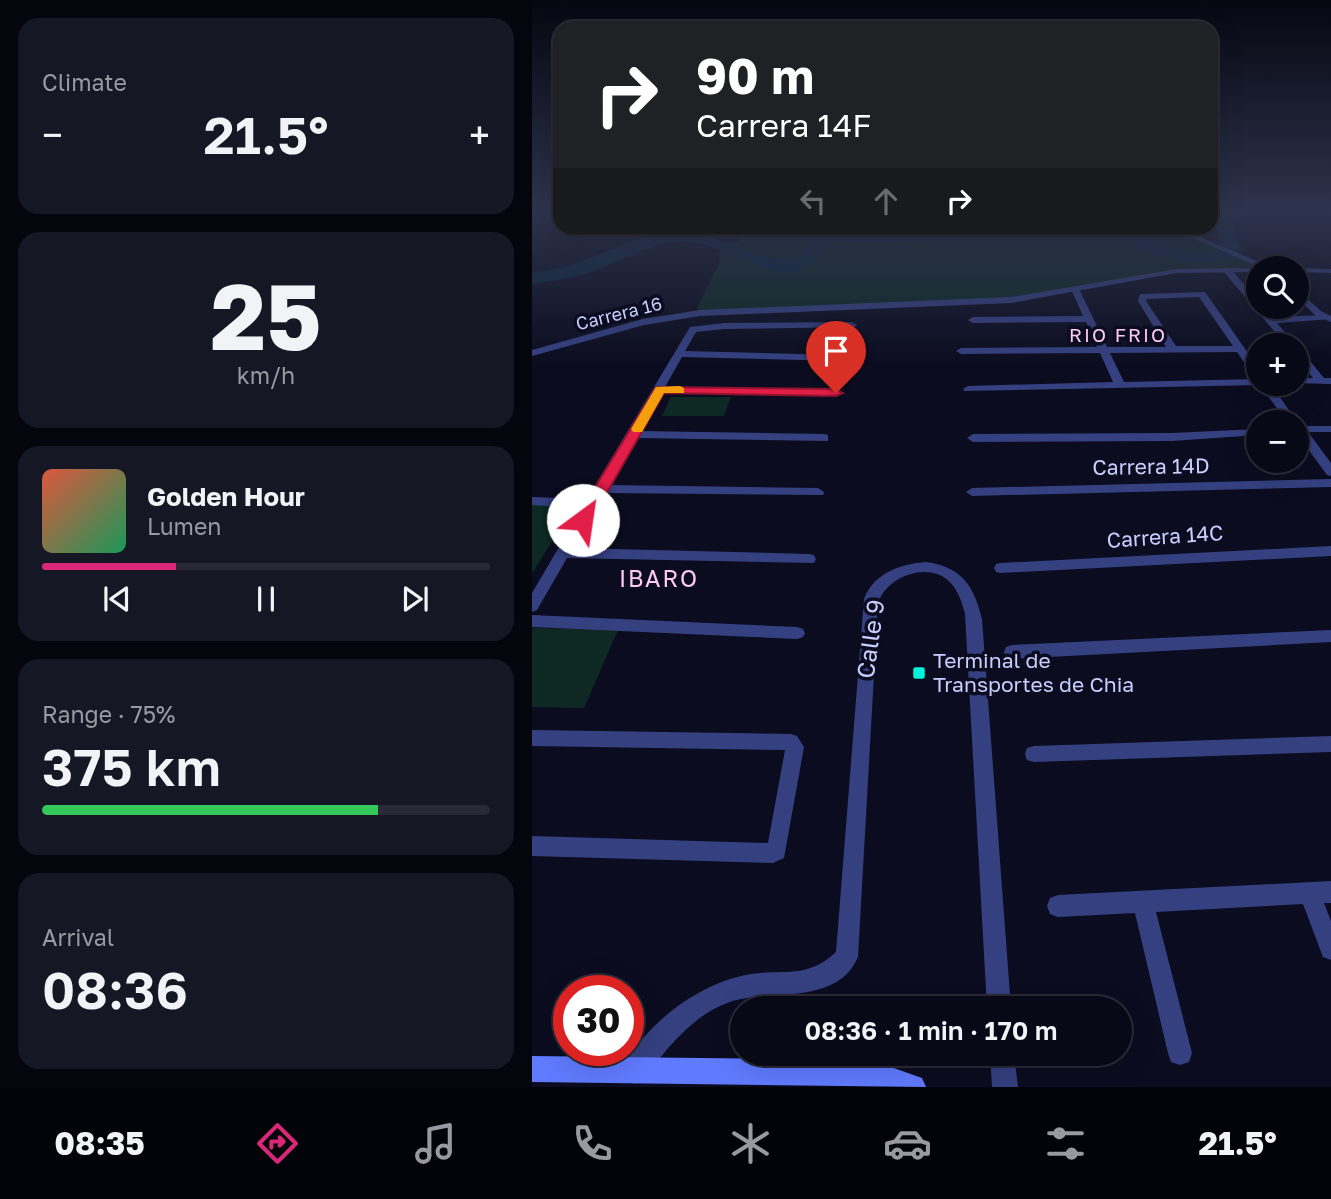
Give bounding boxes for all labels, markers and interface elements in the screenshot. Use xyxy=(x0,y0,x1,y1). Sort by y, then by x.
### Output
text: 90 m xyxy=(696,46,814,105)
icon: right xyxy=(581,49,672,140)
text: Climate xyxy=(42,68,127,96)
text: 21.5° xyxy=(204,103,328,165)
text: Carrera 14F xyxy=(696,106,871,144)
text: − xyxy=(42,112,63,157)
text: + xyxy=(469,112,490,157)
icon: left xyxy=(794,182,832,220)
icon: ahead xyxy=(867,182,905,220)
icon: right xyxy=(940,182,978,220)
map controls xyxy=(1246,256,1309,473)
button: search xyxy=(1246,256,1309,319)
text: 25 xyxy=(210,261,322,370)
street label: Carrera 16 xyxy=(573,292,664,334)
pin xyxy=(806,321,866,393)
district label: RIO FRIO xyxy=(1069,323,1167,346)
icon: arrive xyxy=(817,332,855,370)
button: + xyxy=(1246,333,1309,396)
text: km/h xyxy=(237,361,295,389)
button: − xyxy=(1246,410,1309,473)
street label: Carrera 14D xyxy=(1092,452,1210,480)
text: Golden Hour xyxy=(147,481,305,512)
position arrow xyxy=(546,483,620,557)
text: Lumen xyxy=(147,512,221,540)
street label: Carrera 14C xyxy=(1106,519,1224,553)
district label: IBARO xyxy=(619,564,699,592)
icon: previous xyxy=(98,580,136,618)
icon: pause xyxy=(247,580,285,618)
icon: next xyxy=(396,580,434,618)
street label: Calle 9 xyxy=(850,597,889,680)
place label: Terminal de Transportes de Chia xyxy=(933,647,1134,697)
marker: Terminal de Transportes de Chia xyxy=(911,665,927,681)
text: Range · 75% xyxy=(42,700,175,728)
text: 375 km xyxy=(42,735,221,797)
text: Arrival xyxy=(42,923,114,951)
text: 08:36 xyxy=(42,958,188,1020)
speed limit sign: 30 xyxy=(553,975,644,1066)
text: 08:36 · 1 min · 170 m xyxy=(804,1015,1058,1046)
icon: directions xyxy=(253,1119,302,1168)
icon: music xyxy=(411,1119,460,1168)
icon: phone xyxy=(568,1119,617,1168)
icon: climate xyxy=(726,1119,775,1168)
icon: car xyxy=(883,1119,932,1168)
icon: filters xyxy=(1041,1119,1090,1168)
text: 08:35 xyxy=(54,1124,145,1162)
text: 21.5° xyxy=(1198,1124,1277,1162)

